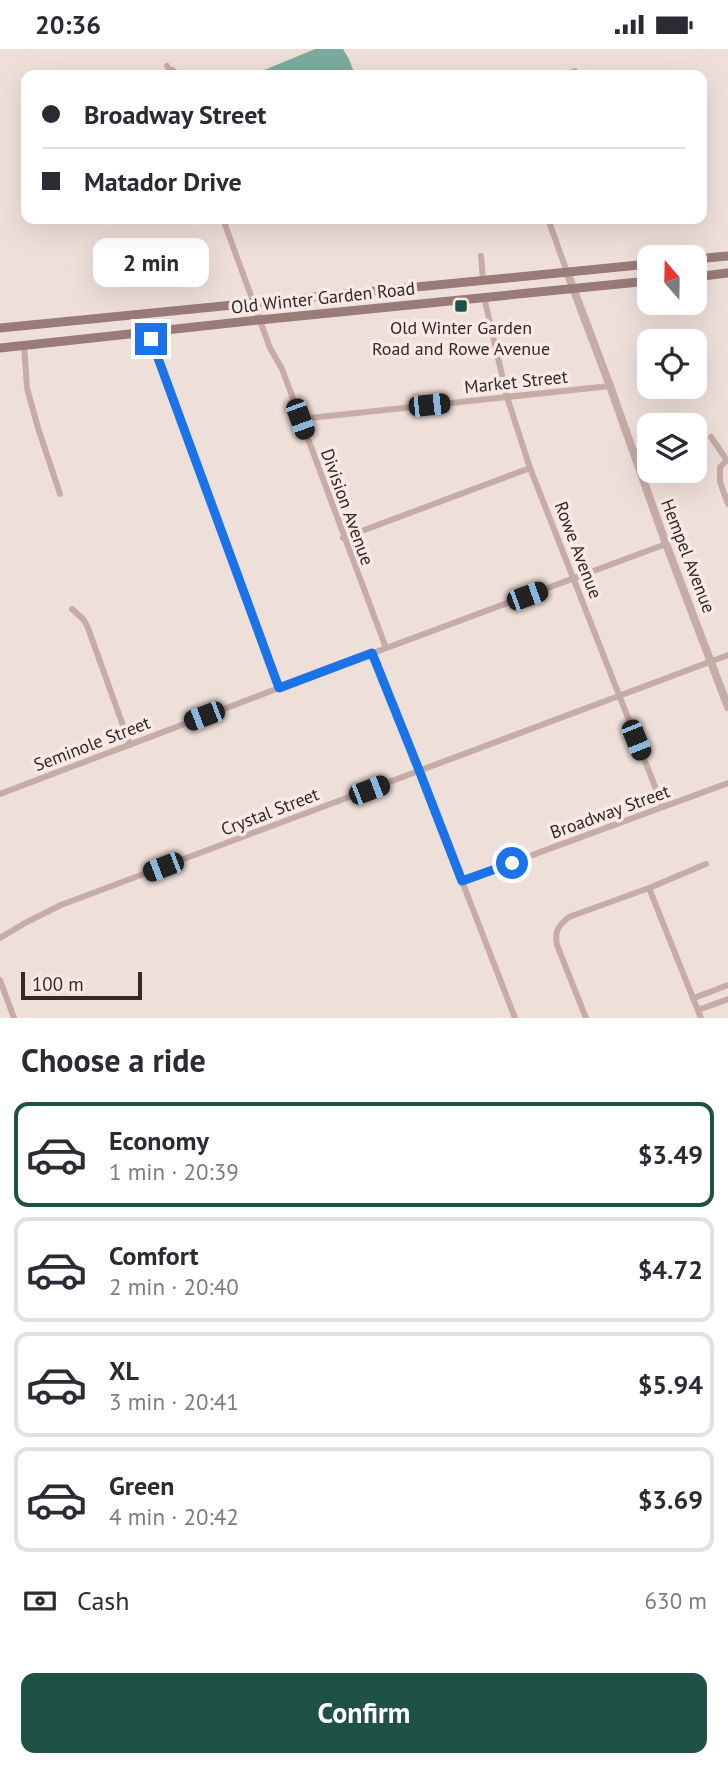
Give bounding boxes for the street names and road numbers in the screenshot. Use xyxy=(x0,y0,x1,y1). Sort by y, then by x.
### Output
street label: Old Winter Garden Road xyxy=(230,276,416,319)
street label: Market Street xyxy=(463,365,569,398)
street label: Division Avenue xyxy=(316,445,379,568)
street label: Hempel Avenue xyxy=(656,495,721,616)
street label: Rowe Avenue xyxy=(549,498,607,602)
street label: Seminole Street xyxy=(30,711,153,776)
street label: Broadway Street xyxy=(547,779,673,844)
street label: Crystal Street xyxy=(218,782,322,841)

